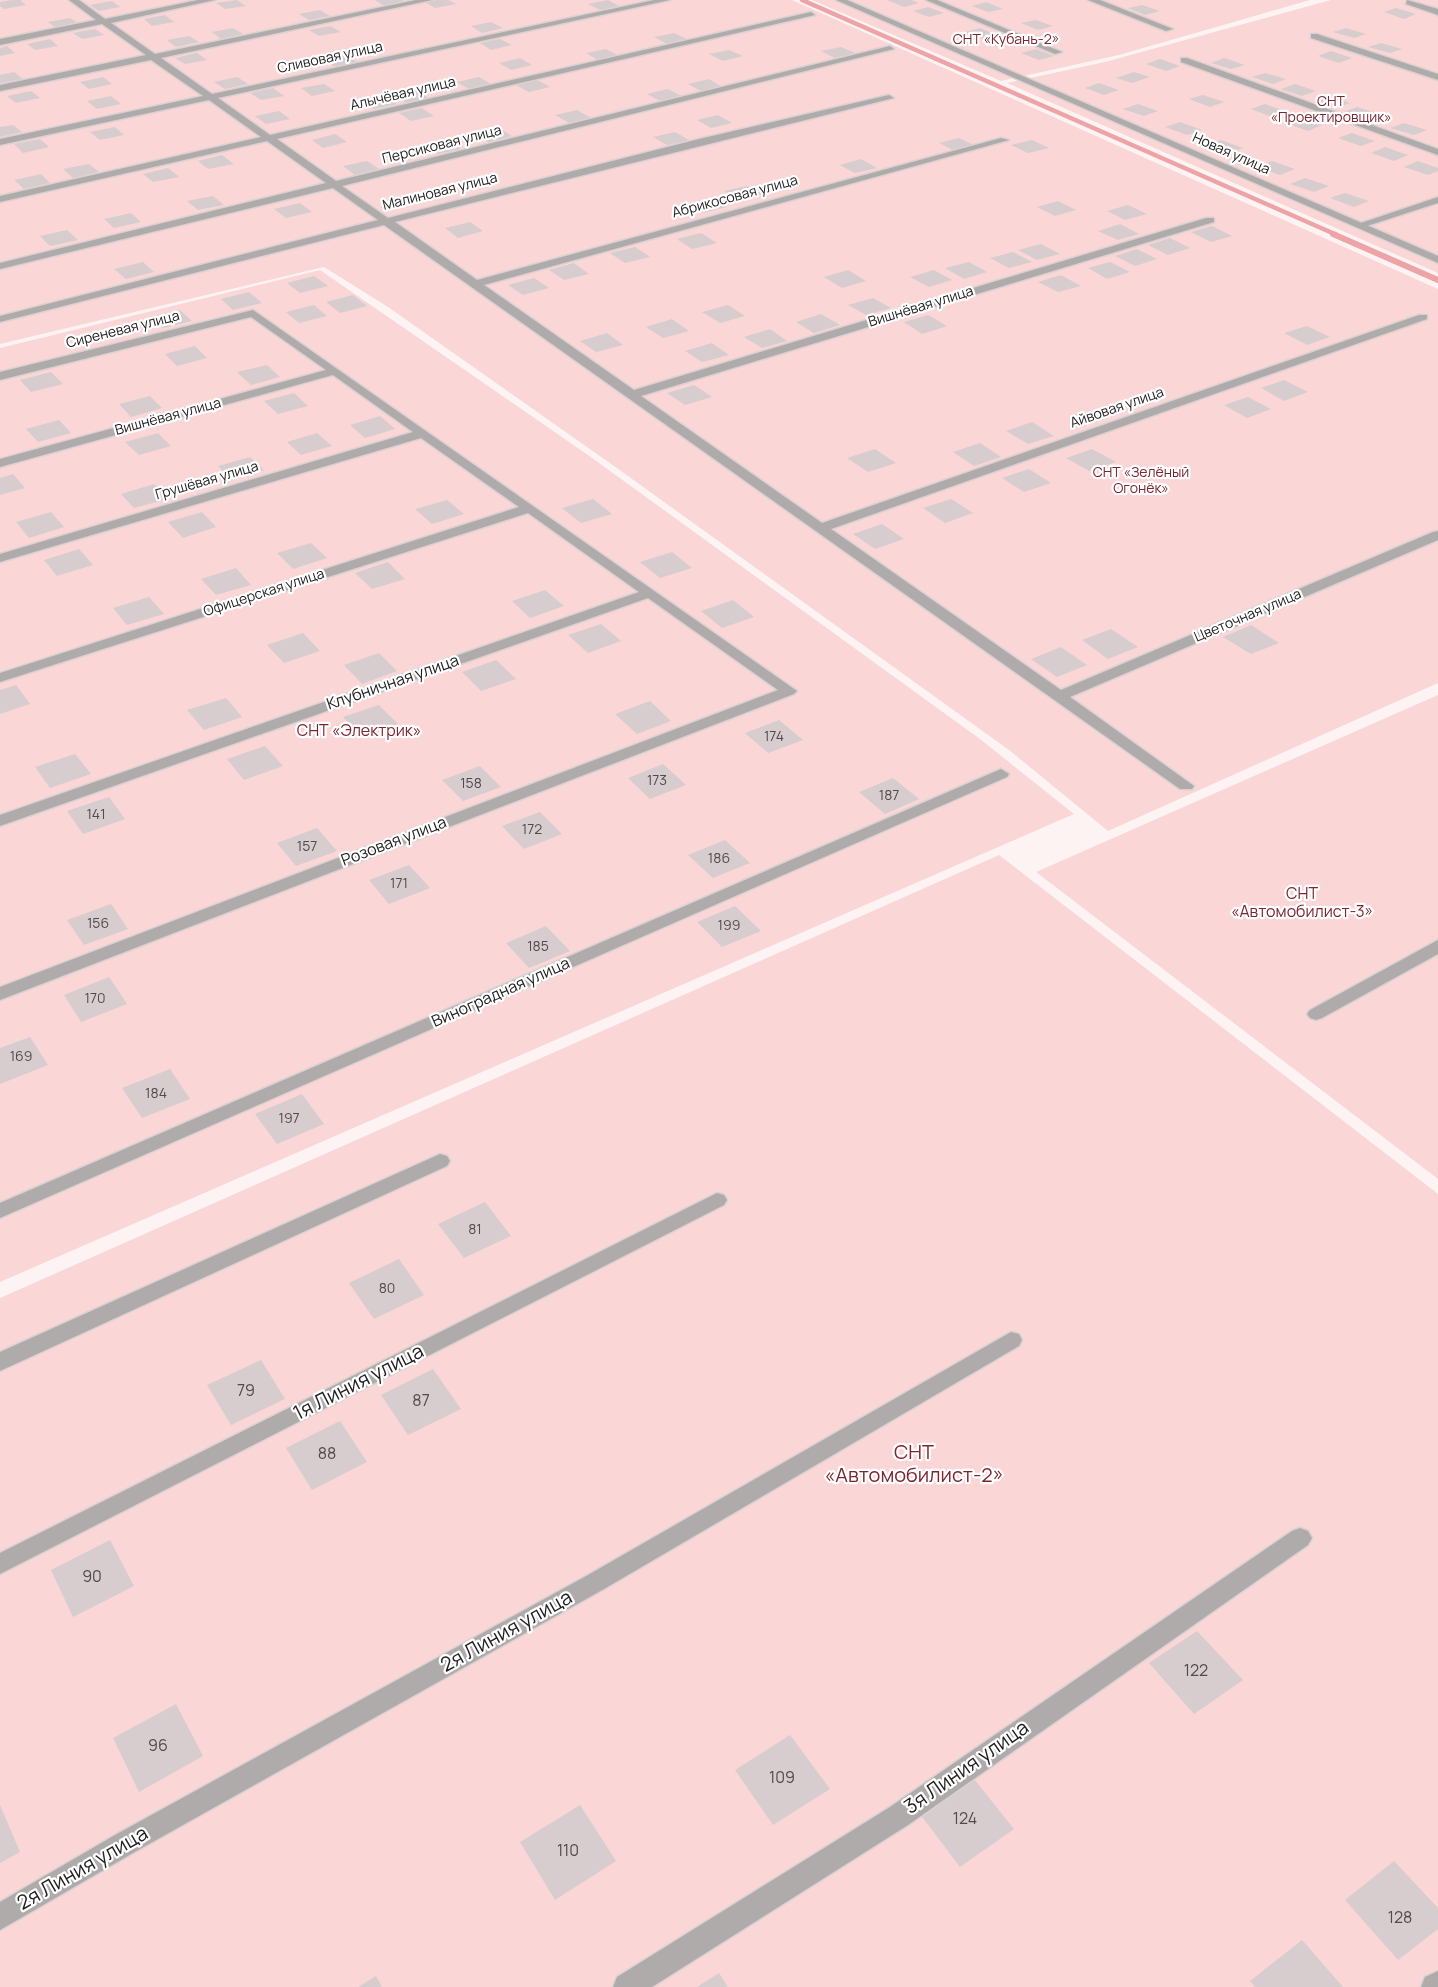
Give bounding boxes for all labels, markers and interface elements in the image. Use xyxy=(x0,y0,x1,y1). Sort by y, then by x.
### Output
park label: СНТ «Кубань-2» xyxy=(953,32,1059,48)
street label: Сливовая улица xyxy=(276,39,384,77)
street label: Алычёвая улица xyxy=(349,74,457,114)
park label: СНТ «Проектировщик» xyxy=(1270,94,1392,126)
street label: Персиковая улица xyxy=(381,122,503,168)
street label: Новая улица xyxy=(1190,129,1272,179)
street label: Малиновая улица xyxy=(381,170,499,214)
street label: Абрикосовая улица xyxy=(670,172,800,222)
street label: Вишнёвая улица xyxy=(866,283,976,331)
street label: Сиреневая улица xyxy=(65,308,181,352)
street label: Айвовая улица xyxy=(1068,384,1166,432)
street label: Вишнёвая улица xyxy=(113,395,223,439)
street label: Грушёвая улица xyxy=(154,458,260,504)
park label: СНТ «Зелёный Огонёк» xyxy=(1093,465,1189,497)
street label: Офицерская улица xyxy=(202,566,326,620)
street label: Цветочная улица xyxy=(1192,586,1304,646)
street label: Клубничная улица xyxy=(324,651,462,715)
park label: СНТ «Электрик» xyxy=(297,722,421,742)
house number: 174 xyxy=(764,729,784,745)
house number: 173 xyxy=(647,773,667,789)
house number: 158 xyxy=(460,776,482,792)
house number: 187 xyxy=(879,788,899,804)
house number: 141 xyxy=(86,807,106,823)
street label: Розовая улица xyxy=(339,813,449,871)
house number: 172 xyxy=(522,822,542,838)
house number: 157 xyxy=(297,839,317,855)
house number: 186 xyxy=(708,851,730,867)
house number: 171 xyxy=(390,876,408,892)
park label: СНТ «Автомобилист-3» xyxy=(1231,885,1373,923)
house number: 156 xyxy=(87,916,109,932)
house number: 199 xyxy=(718,918,740,934)
house number: 185 xyxy=(527,939,549,955)
street label: Виноградная улица xyxy=(429,954,573,1032)
house number: 170 xyxy=(84,991,106,1007)
house number: 169 xyxy=(10,1049,32,1065)
house number: 184 xyxy=(145,1086,167,1102)
house number: 197 xyxy=(279,1111,299,1127)
house number: 81 xyxy=(468,1222,482,1238)
house number: 80 xyxy=(379,1281,395,1297)
street label: 1я Линия улица xyxy=(290,1340,428,1426)
house number: 79 xyxy=(237,1382,255,1402)
house number: 87 xyxy=(412,1392,430,1412)
park label: СНТ «Автомобилист-2» xyxy=(825,1441,1003,1488)
house number: 88 xyxy=(318,1445,336,1465)
house number: 90 xyxy=(82,1568,102,1588)
street label: 2я Линия улица xyxy=(437,1586,577,1678)
house number: 122 xyxy=(1184,1662,1208,1682)
street label: 3я Линия улица xyxy=(900,1716,1034,1820)
house number: 96 xyxy=(148,1737,168,1757)
house number: 109 xyxy=(769,1769,795,1789)
house number: 124 xyxy=(953,1810,977,1830)
street label: 2я Линия улица xyxy=(14,1822,152,1916)
house number: 110 xyxy=(557,1842,579,1862)
house number: 128 xyxy=(1388,1909,1412,1929)

